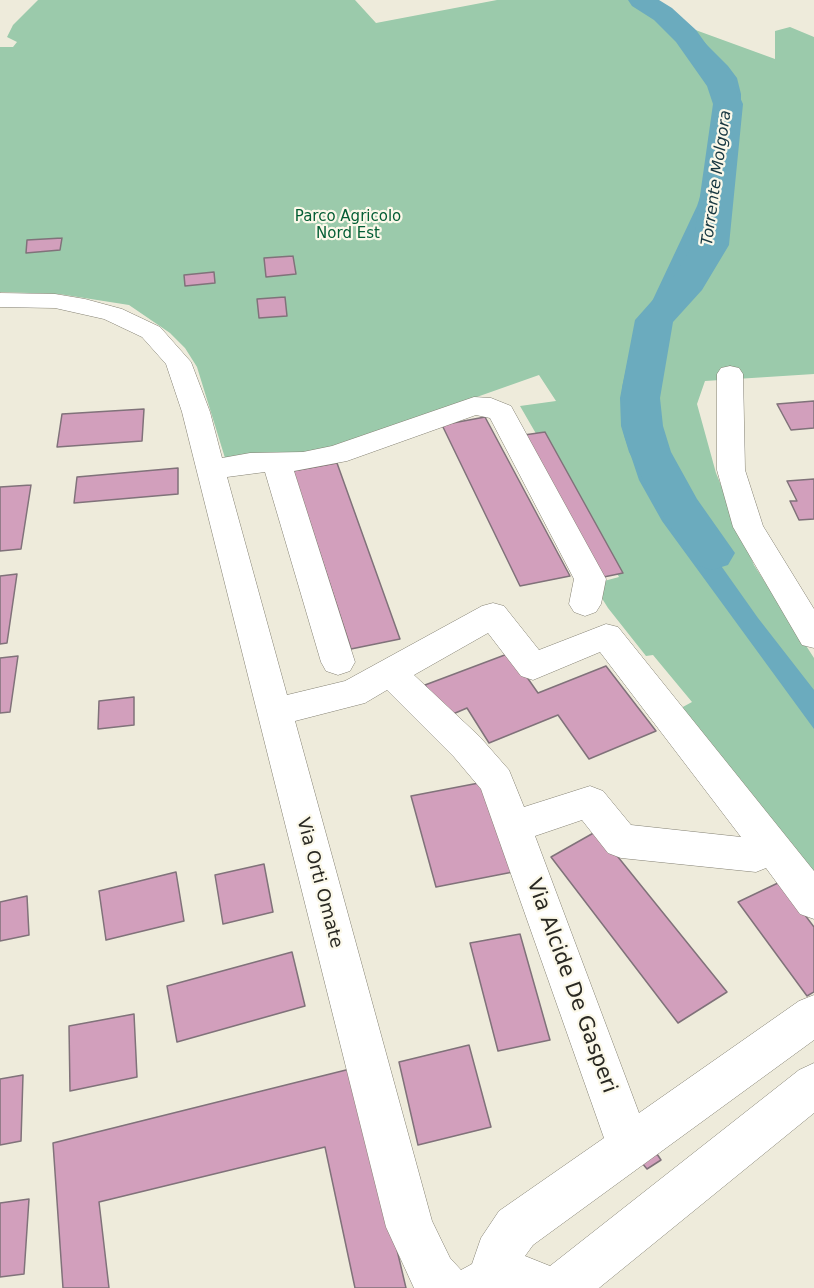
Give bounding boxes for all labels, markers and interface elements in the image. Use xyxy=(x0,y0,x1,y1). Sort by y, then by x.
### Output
water label: Torrente Molgora xyxy=(698,109,736,247)
park label: Parco Agricolo Nord Est xyxy=(295,208,401,243)
street label: Via Orti Omate xyxy=(291,816,347,950)
street label: Via Alcide De Gasperi xyxy=(520,875,622,1097)

